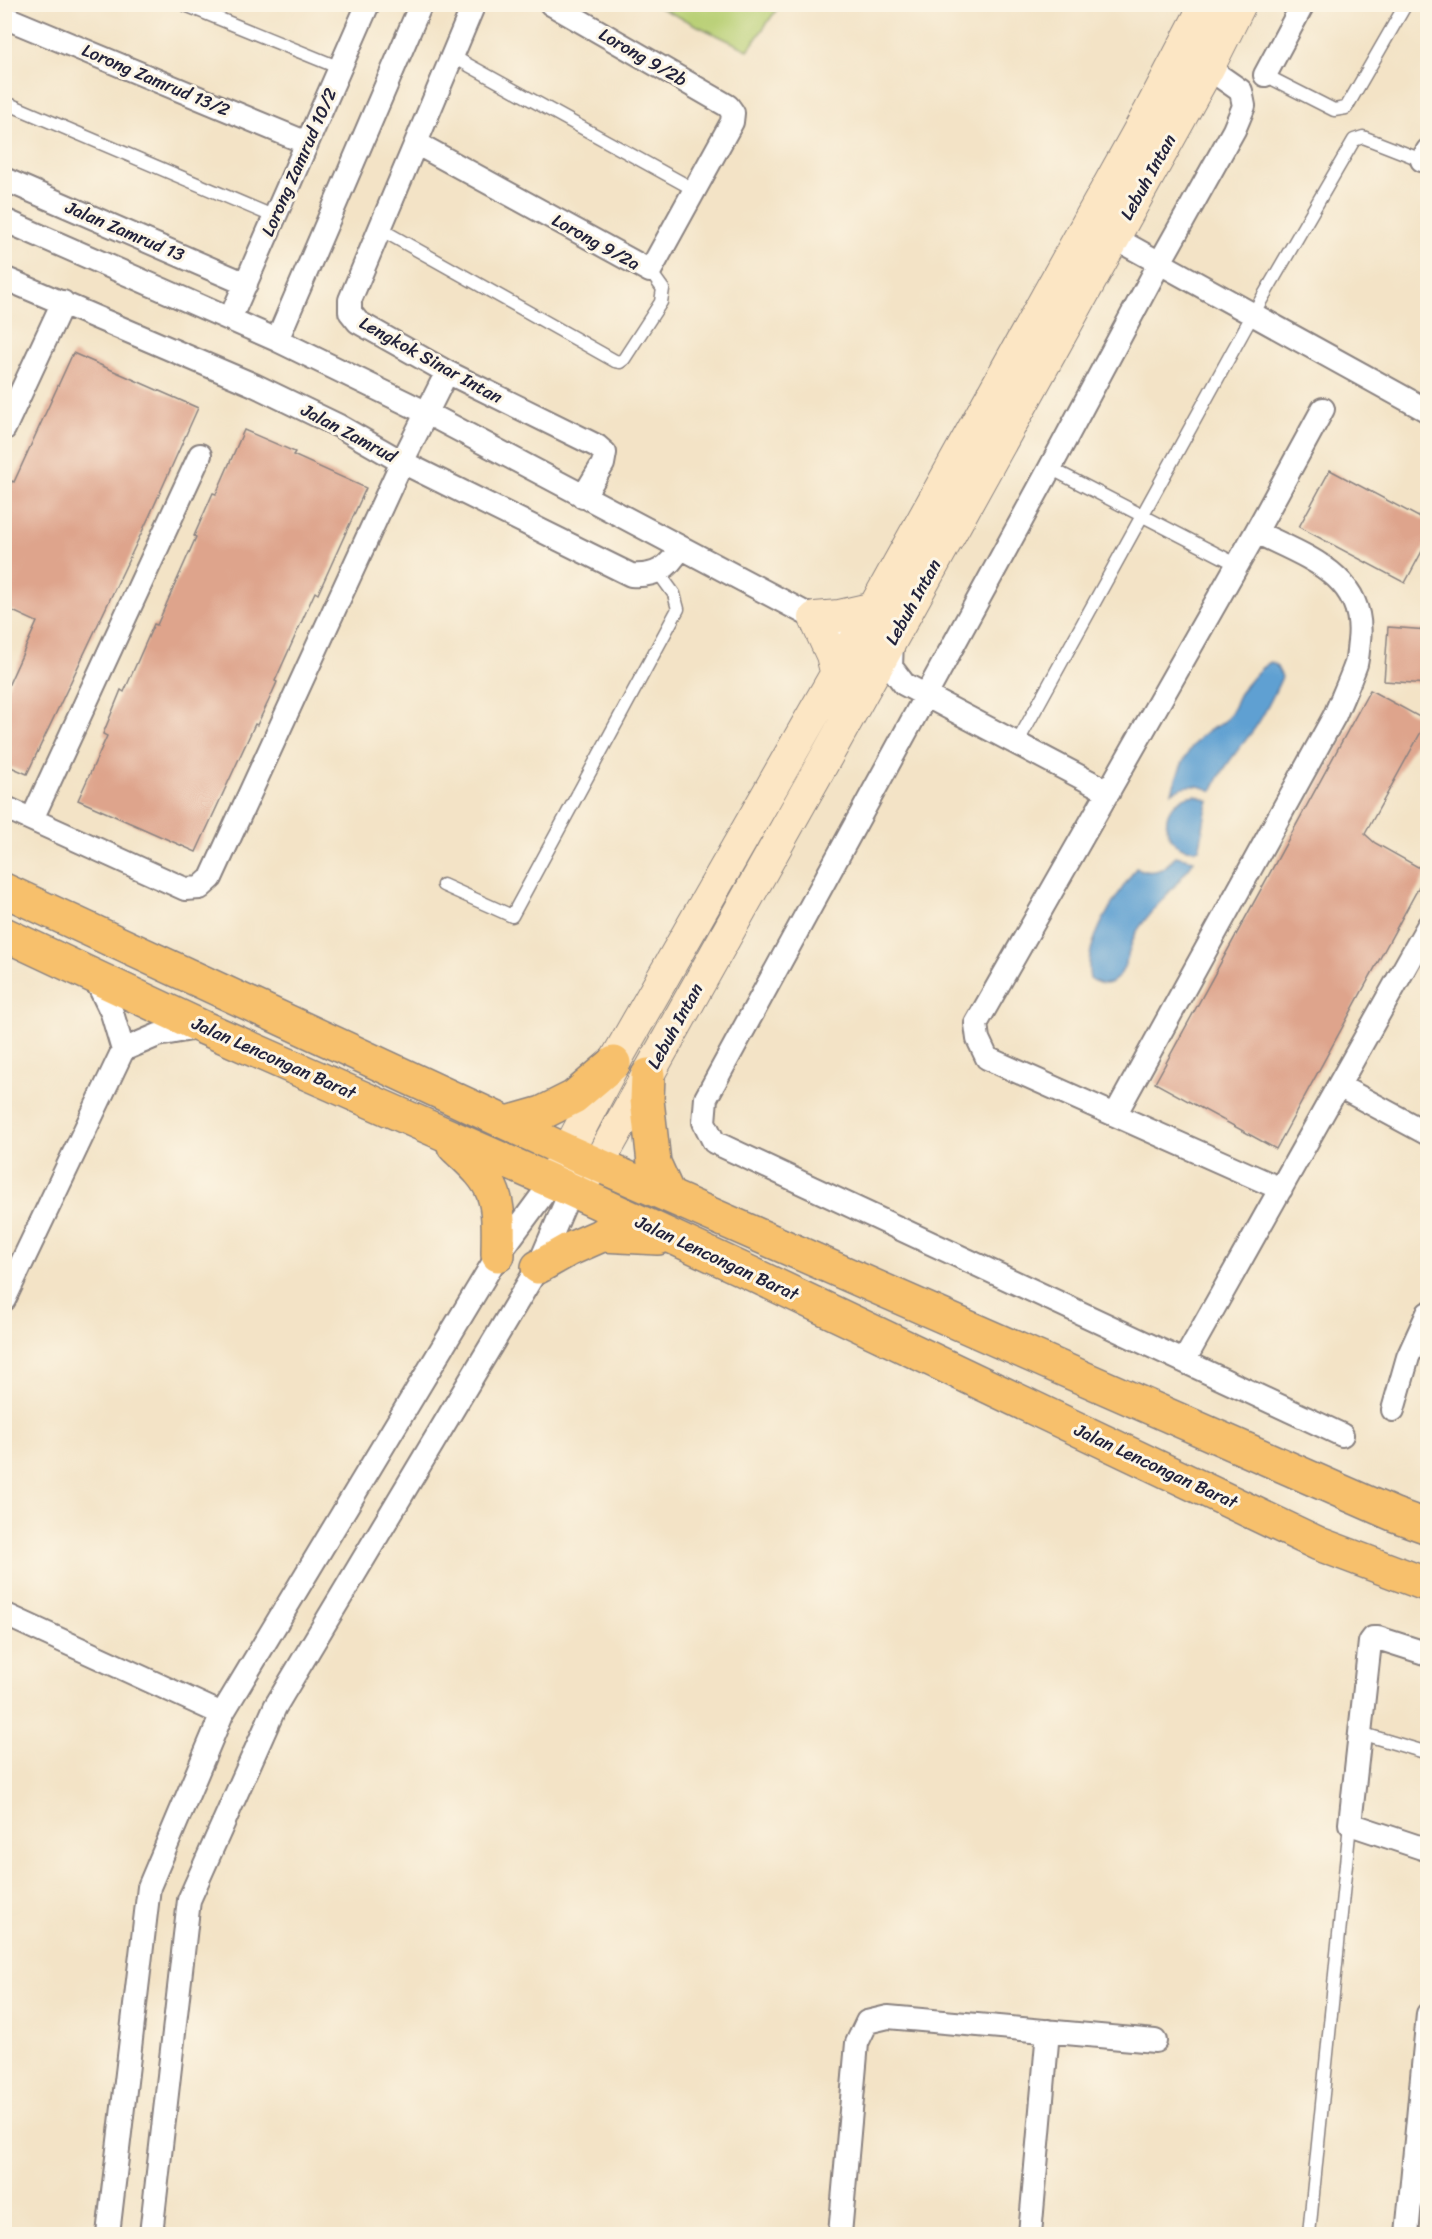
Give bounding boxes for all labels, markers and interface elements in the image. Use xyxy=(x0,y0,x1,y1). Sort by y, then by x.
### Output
street label: Lorong 9/2b xyxy=(593,19,693,95)
street label: Lorong Zamrud 13/2 xyxy=(77,34,235,126)
street label: Lorong Zamrud 10/2 xyxy=(252,83,346,241)
street label: Lebuh Intan xyxy=(1111,128,1185,226)
street label: Jalan Zamrud 13 xyxy=(59,191,190,271)
street label: Lorong 9/2a xyxy=(546,205,646,279)
street label: Lengkok Sinar Intan xyxy=(353,307,509,413)
street label: Jalan Zamrud xyxy=(294,394,404,472)
street label: Lebuh Intan xyxy=(876,553,950,651)
street label: Lebuh Intan xyxy=(638,977,712,1075)
street label: Jalan Lencongan Barat xyxy=(186,1007,362,1109)
street label: Jalan Lencongan Barat xyxy=(629,1206,805,1310)
street label: Jalan Lencongan Barat xyxy=(1068,1414,1244,1518)

